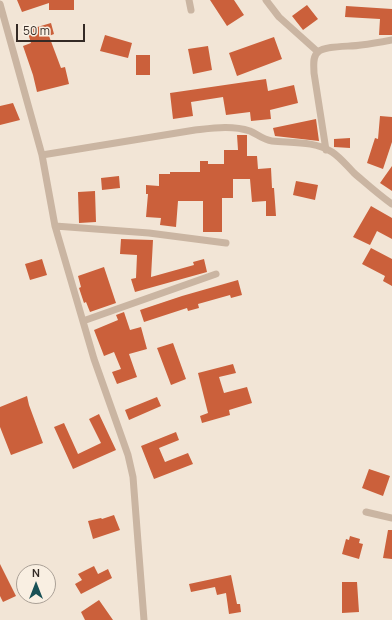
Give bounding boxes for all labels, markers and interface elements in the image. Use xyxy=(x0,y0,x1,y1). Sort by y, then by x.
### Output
scale bar xyxy=(18,16,87,42)
text: 50 m xyxy=(23,22,50,39)
north arrow xyxy=(16,564,56,604)
text: N xyxy=(32,565,40,580)

